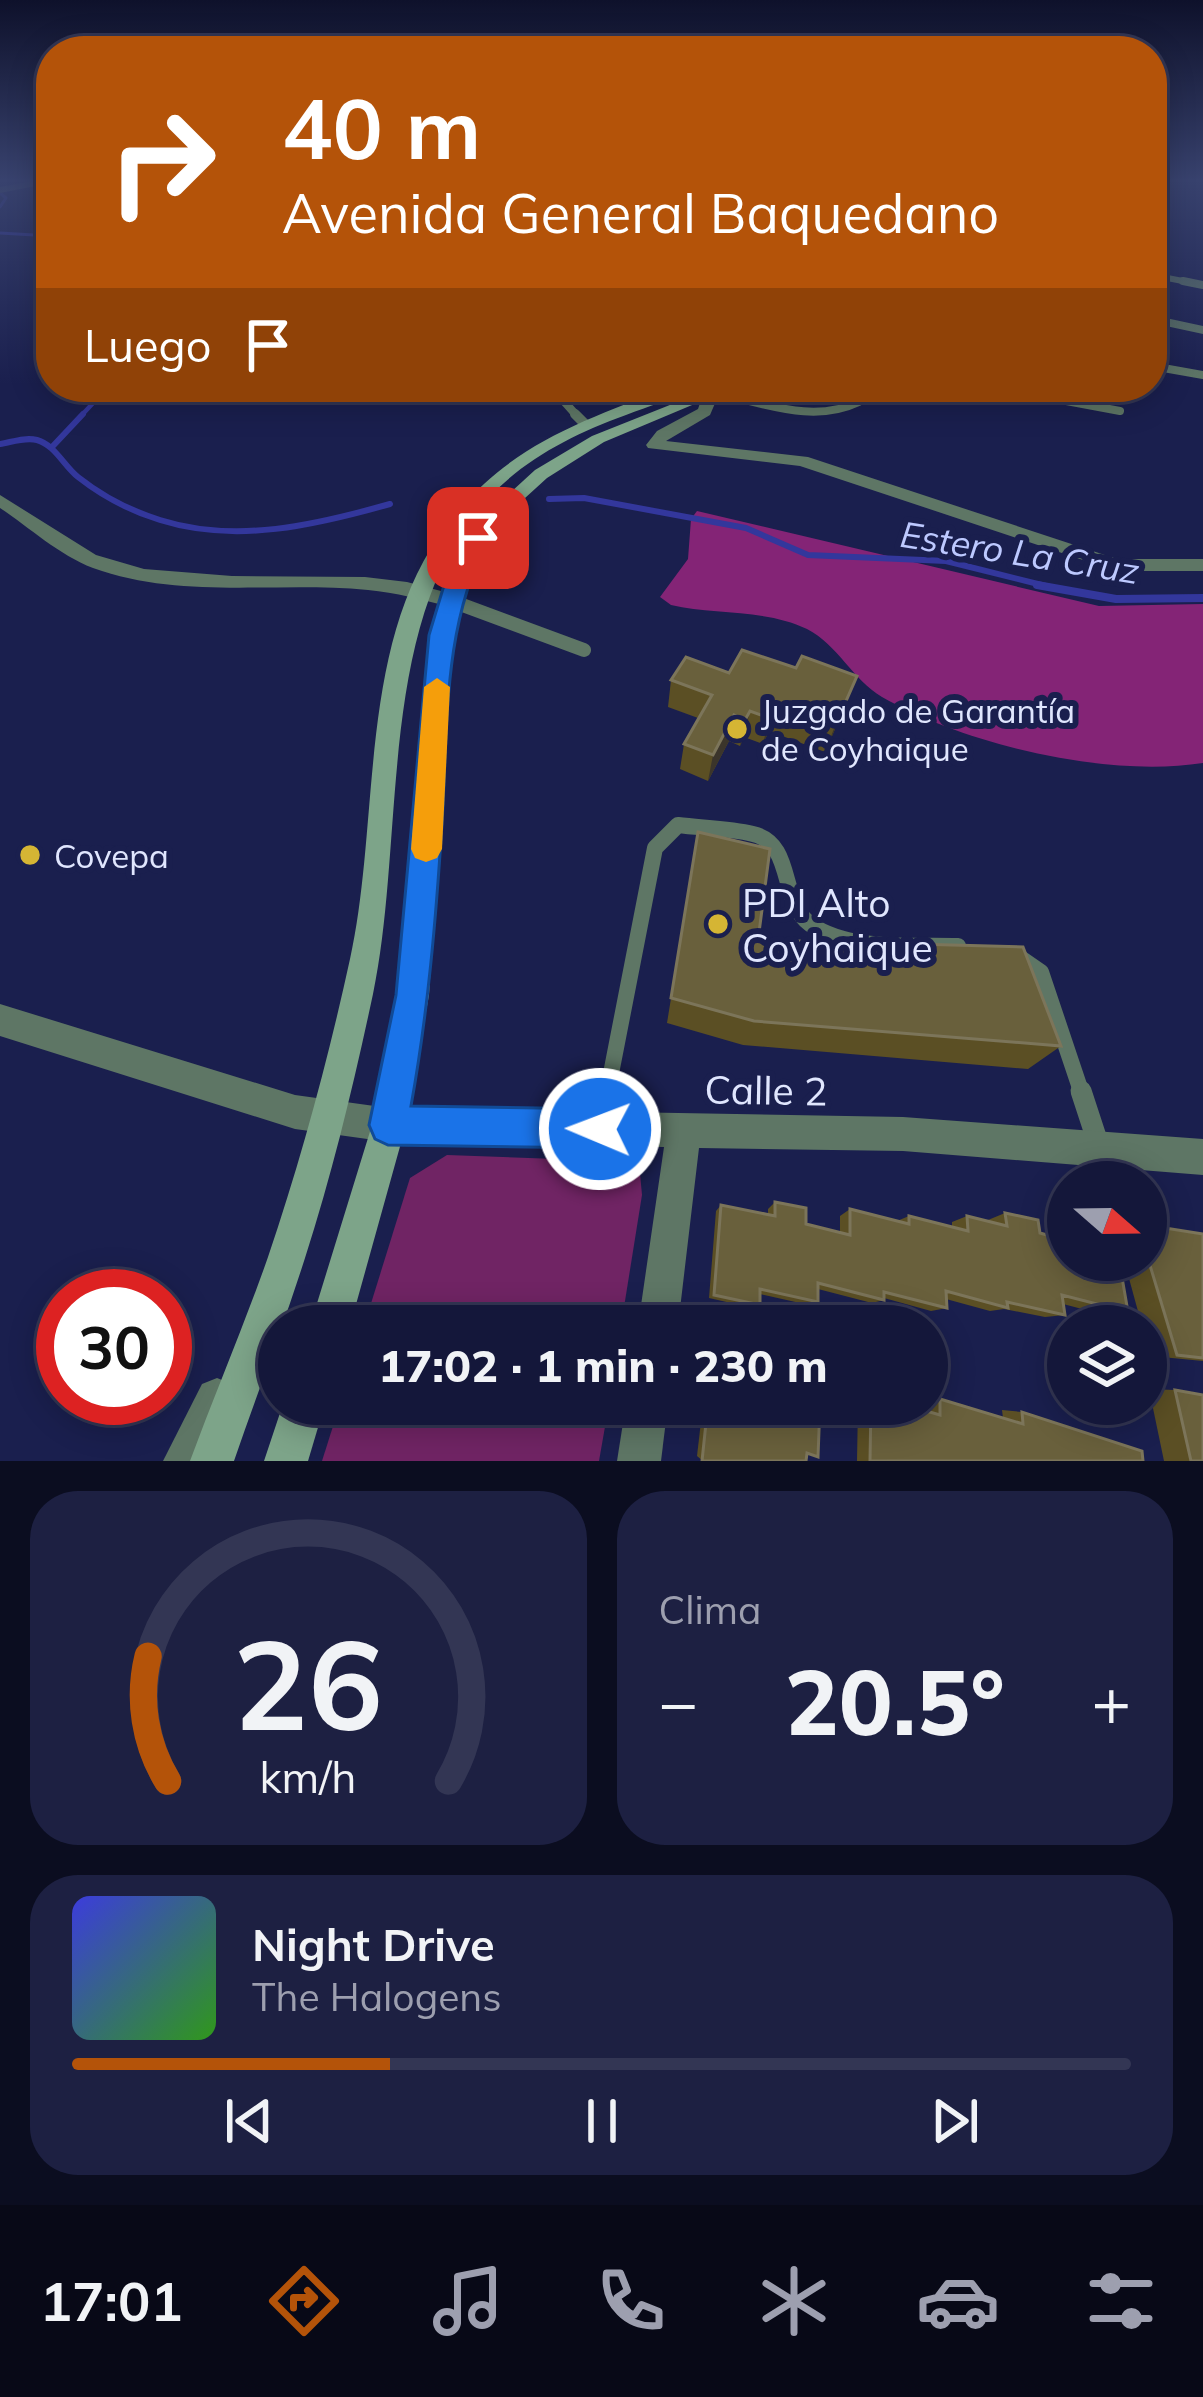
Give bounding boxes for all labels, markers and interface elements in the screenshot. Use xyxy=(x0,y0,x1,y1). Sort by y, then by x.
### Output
text: 40 m xyxy=(282,75,481,180)
icon: right xyxy=(84,84,240,240)
text: Avenida General Baquedano xyxy=(282,179,999,247)
icon: arrive xyxy=(235,312,301,378)
text: Luego xyxy=(84,317,211,373)
pin xyxy=(427,487,529,589)
icon: arrive xyxy=(445,505,511,571)
water label: Estero La Cruz xyxy=(897,511,1143,593)
place label: Juzgado de Garantía de Coyhaique xyxy=(761,690,1075,769)
marker: Juzgado de Garantía de Coyhaique xyxy=(724,716,750,742)
place label: Covepa xyxy=(54,835,169,876)
marker: Covepa xyxy=(17,842,43,868)
place label: PDI Alto Coyhaique xyxy=(742,878,933,972)
marker: PDI Alto Coyhaique xyxy=(705,911,731,937)
street label: Calle 2 xyxy=(704,1064,828,1116)
position arrow xyxy=(537,1066,663,1192)
north arrow xyxy=(1047,1161,1167,1281)
map controls xyxy=(1047,1161,1167,1425)
speed limit sign: 30 xyxy=(36,1269,192,1425)
button: layers xyxy=(1047,1305,1167,1425)
text: 17:02 · 1 min · 230 m xyxy=(378,1337,828,1393)
text: Clima xyxy=(659,1585,761,1634)
text: 26 xyxy=(233,1605,383,1761)
text: 20.5° xyxy=(785,1645,1005,1758)
text: − xyxy=(659,1660,698,1743)
text: + xyxy=(1091,1660,1131,1743)
text: km/h xyxy=(260,1750,357,1804)
text: Night Drive xyxy=(252,1916,495,1972)
text: The Halogens xyxy=(252,1972,502,2021)
icon: previous xyxy=(216,2088,282,2154)
icon: pause xyxy=(569,2088,635,2154)
icon: next xyxy=(922,2088,988,2154)
icon: directions xyxy=(262,2259,346,2343)
icon: music xyxy=(426,2259,510,2343)
icon: phone xyxy=(589,2259,673,2343)
icon: climate xyxy=(752,2259,836,2343)
icon: car xyxy=(916,2259,1000,2343)
icon: filters xyxy=(1079,2259,1163,2343)
text: 17:01 xyxy=(40,2267,183,2335)

